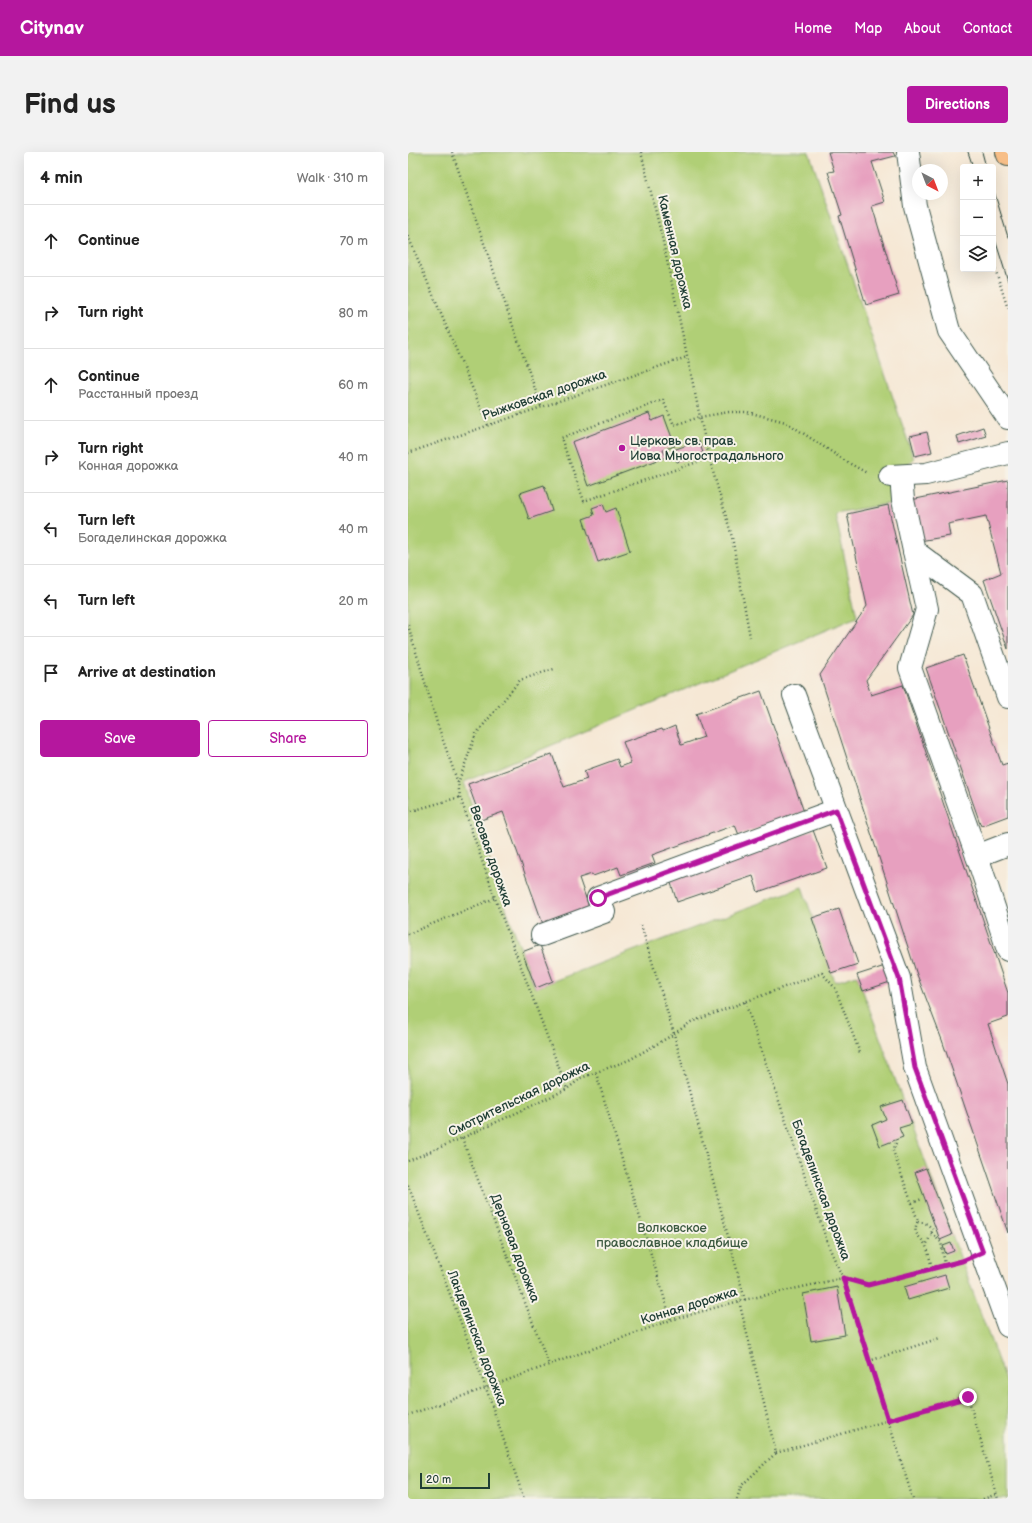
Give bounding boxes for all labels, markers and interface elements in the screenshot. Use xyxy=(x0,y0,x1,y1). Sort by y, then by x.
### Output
text: Citynav xyxy=(20,17,84,40)
text: Home xyxy=(794,20,832,37)
text: Map xyxy=(854,20,882,37)
text: About xyxy=(904,20,941,37)
text: Contact xyxy=(963,20,1012,37)
button: Directions xyxy=(907,86,1008,123)
text: Find us xyxy=(24,88,116,121)
north arrow xyxy=(912,164,948,200)
map controls xyxy=(960,164,996,272)
button: + xyxy=(960,164,996,200)
text: 4 min xyxy=(40,168,83,188)
text: Walk · 310 m xyxy=(297,170,368,186)
street label: Каменная дорожка xyxy=(654,193,696,311)
button: − xyxy=(960,200,996,236)
icon: ahead xyxy=(40,230,62,252)
text: Continue xyxy=(78,231,140,250)
text: 70 m xyxy=(340,233,368,249)
button: layers xyxy=(960,236,996,272)
icon: right xyxy=(40,302,62,324)
text: Turn right xyxy=(78,303,143,322)
text: 80 m xyxy=(339,305,368,321)
street label: Рыжковская дорожка xyxy=(480,366,609,424)
text: Continue xyxy=(78,367,140,386)
icon: ahead xyxy=(40,374,62,396)
text: 60 m xyxy=(338,377,368,393)
text: Расстанный проезд xyxy=(78,386,198,402)
place label: Церковь св. прав. Иова Многострадального xyxy=(630,433,784,464)
text: Turn right xyxy=(78,439,143,458)
marker: Церковь св. прав. Иова Многострадального xyxy=(617,443,627,453)
icon: right xyxy=(40,446,62,468)
text: 40 m xyxy=(338,449,368,465)
text: Конная дорожка xyxy=(78,458,178,474)
text: Turn left xyxy=(78,511,135,530)
icon: left xyxy=(40,518,62,540)
text: 40 m xyxy=(338,521,368,537)
text: Богаделинская дорожка xyxy=(78,530,227,546)
icon: left xyxy=(40,590,62,612)
text: Turn left xyxy=(78,591,135,610)
text: 20 m xyxy=(338,593,368,609)
icon: arrive xyxy=(40,662,62,684)
text: Arrive at destination xyxy=(78,663,216,682)
button: Save xyxy=(40,720,200,757)
button: Share xyxy=(208,720,368,757)
street label: Весовая дорожка xyxy=(466,803,516,909)
route start xyxy=(589,889,607,907)
street label: Смотрительская дорожка xyxy=(446,1058,593,1140)
street label: Богаделинская дорожка xyxy=(788,1117,854,1263)
street label: Дерновая дорожка xyxy=(487,1191,543,1305)
park label: Волковское православное кладбище xyxy=(596,1220,748,1251)
street label: Ланделинская дорожка xyxy=(443,1267,510,1408)
street label: Конная дорожка xyxy=(639,1284,740,1328)
route end xyxy=(959,1388,977,1406)
scale bar xyxy=(420,1471,490,1490)
text: 20 m xyxy=(426,1473,451,1486)

